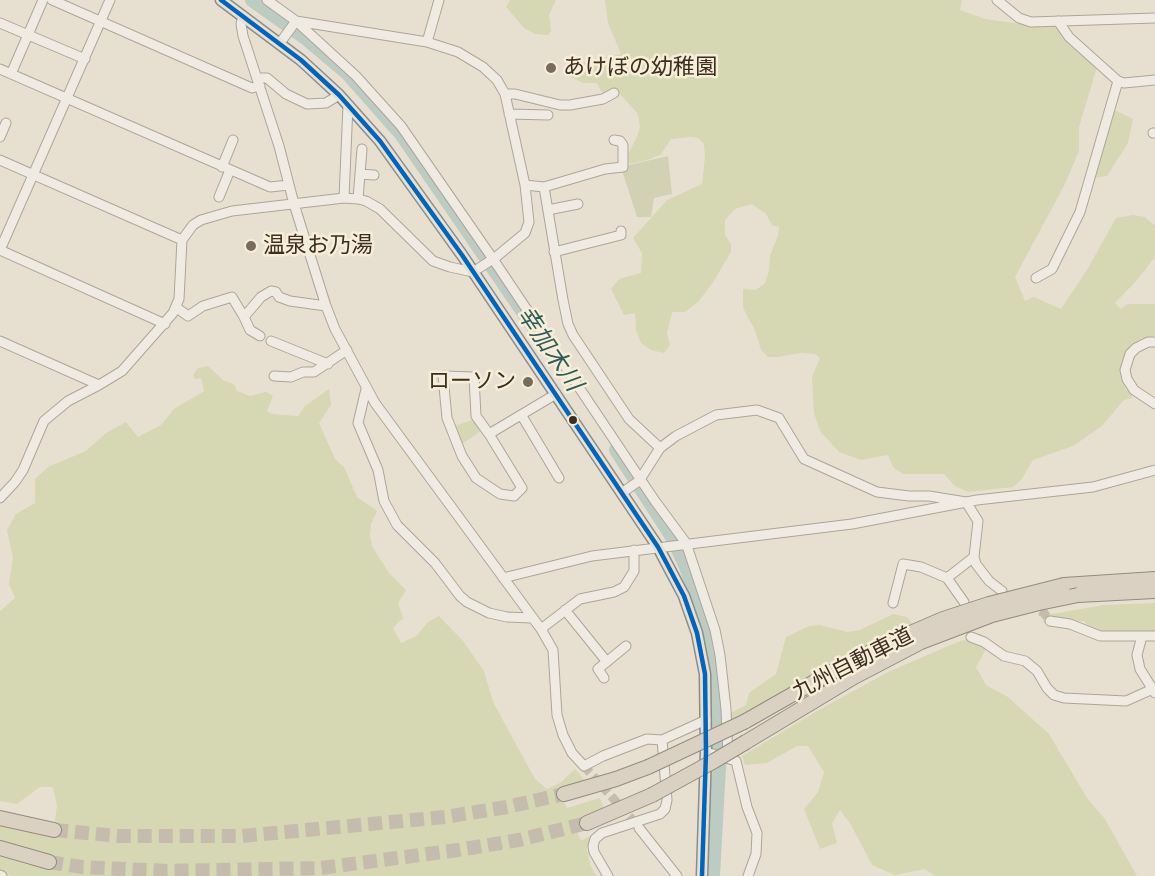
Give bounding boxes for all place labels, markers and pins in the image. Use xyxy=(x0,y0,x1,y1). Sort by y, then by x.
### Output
place label: あけぼの幼稚園 xyxy=(563,55,717,81)
marker: あけぼの幼稚園 xyxy=(544,61,558,75)
place label: 温泉お乃湯 xyxy=(263,233,373,259)
marker: 温泉お乃湯 xyxy=(244,239,258,253)
place label: ローソン xyxy=(428,369,516,395)
marker: ローソン xyxy=(521,375,535,389)
unlabelled marker xyxy=(567,414,579,426)

